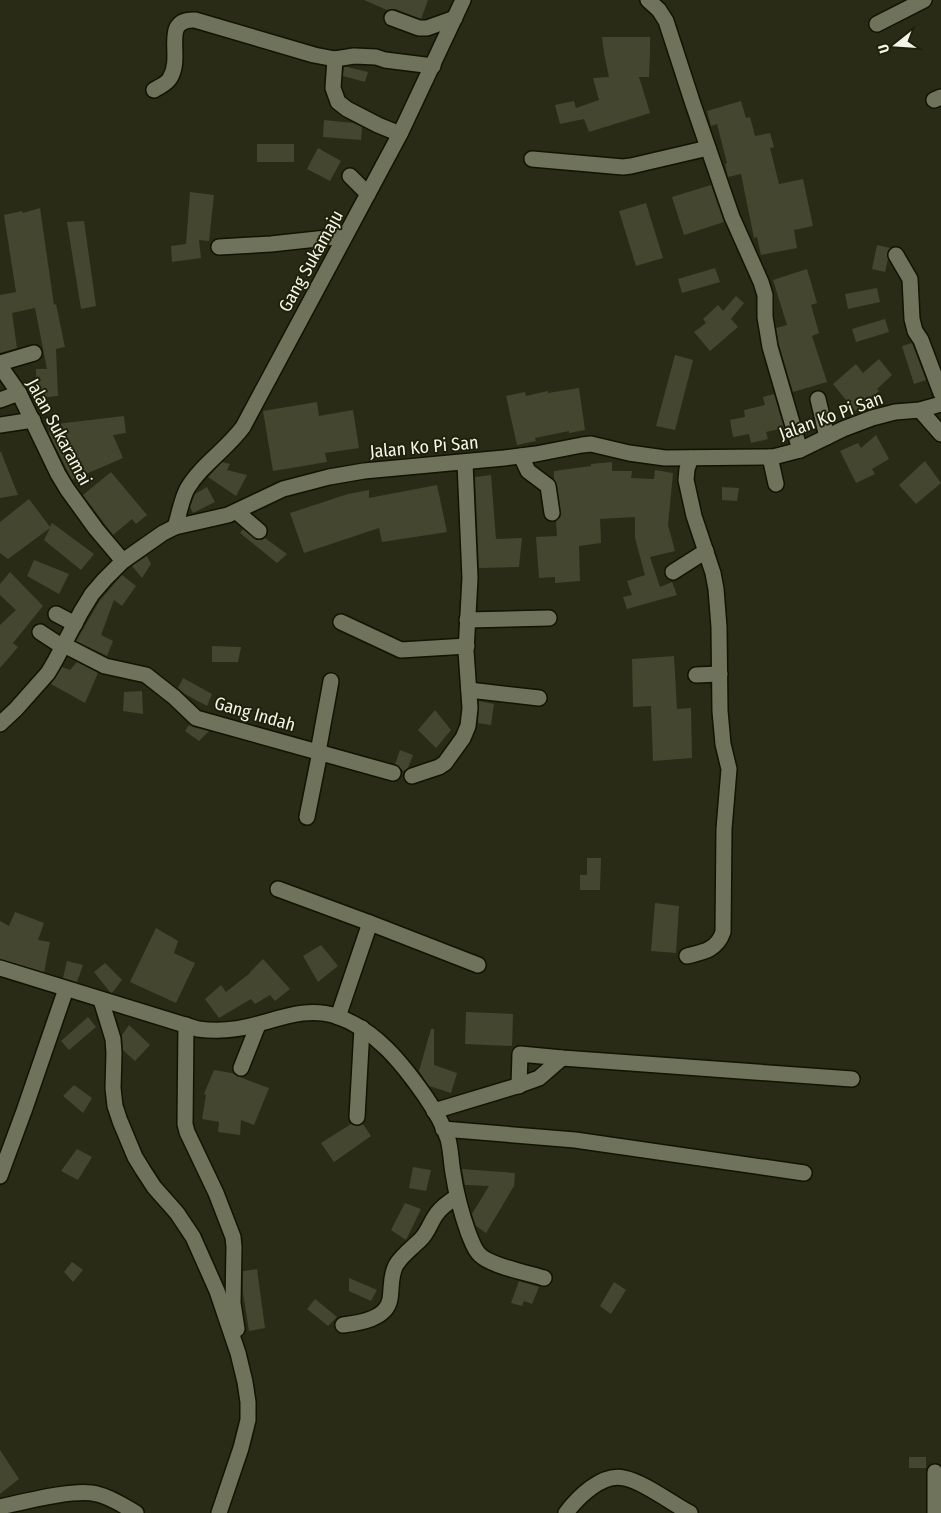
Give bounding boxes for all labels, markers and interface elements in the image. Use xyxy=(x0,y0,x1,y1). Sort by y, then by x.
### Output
north arrow xyxy=(871,20,921,70)
text: U xyxy=(875,42,893,55)
street label: Gang Sukamaju xyxy=(274,206,348,316)
street label: Jalan Sukaramai xyxy=(22,375,96,489)
street label: Jalan Ko Pi San xyxy=(776,387,886,445)
street label: Jalan Ko Pi San xyxy=(369,431,479,463)
street label: Gang Indah xyxy=(212,692,298,736)

